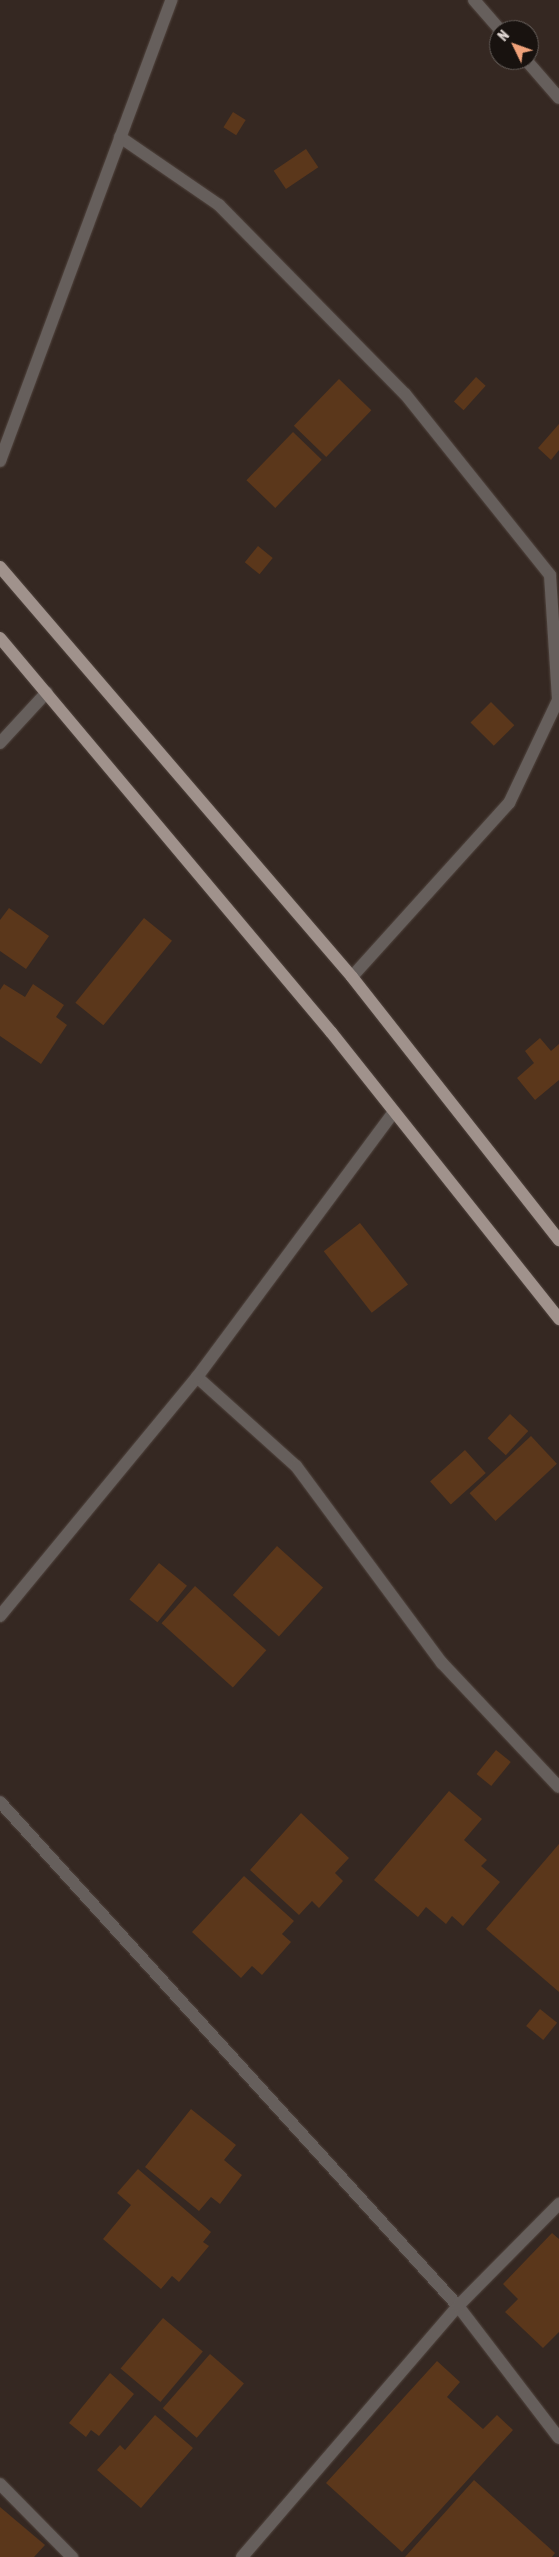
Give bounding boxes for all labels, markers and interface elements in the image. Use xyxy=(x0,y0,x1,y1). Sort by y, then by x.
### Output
north arrow xyxy=(489,20,539,70)
text: N xyxy=(495,27,512,44)

